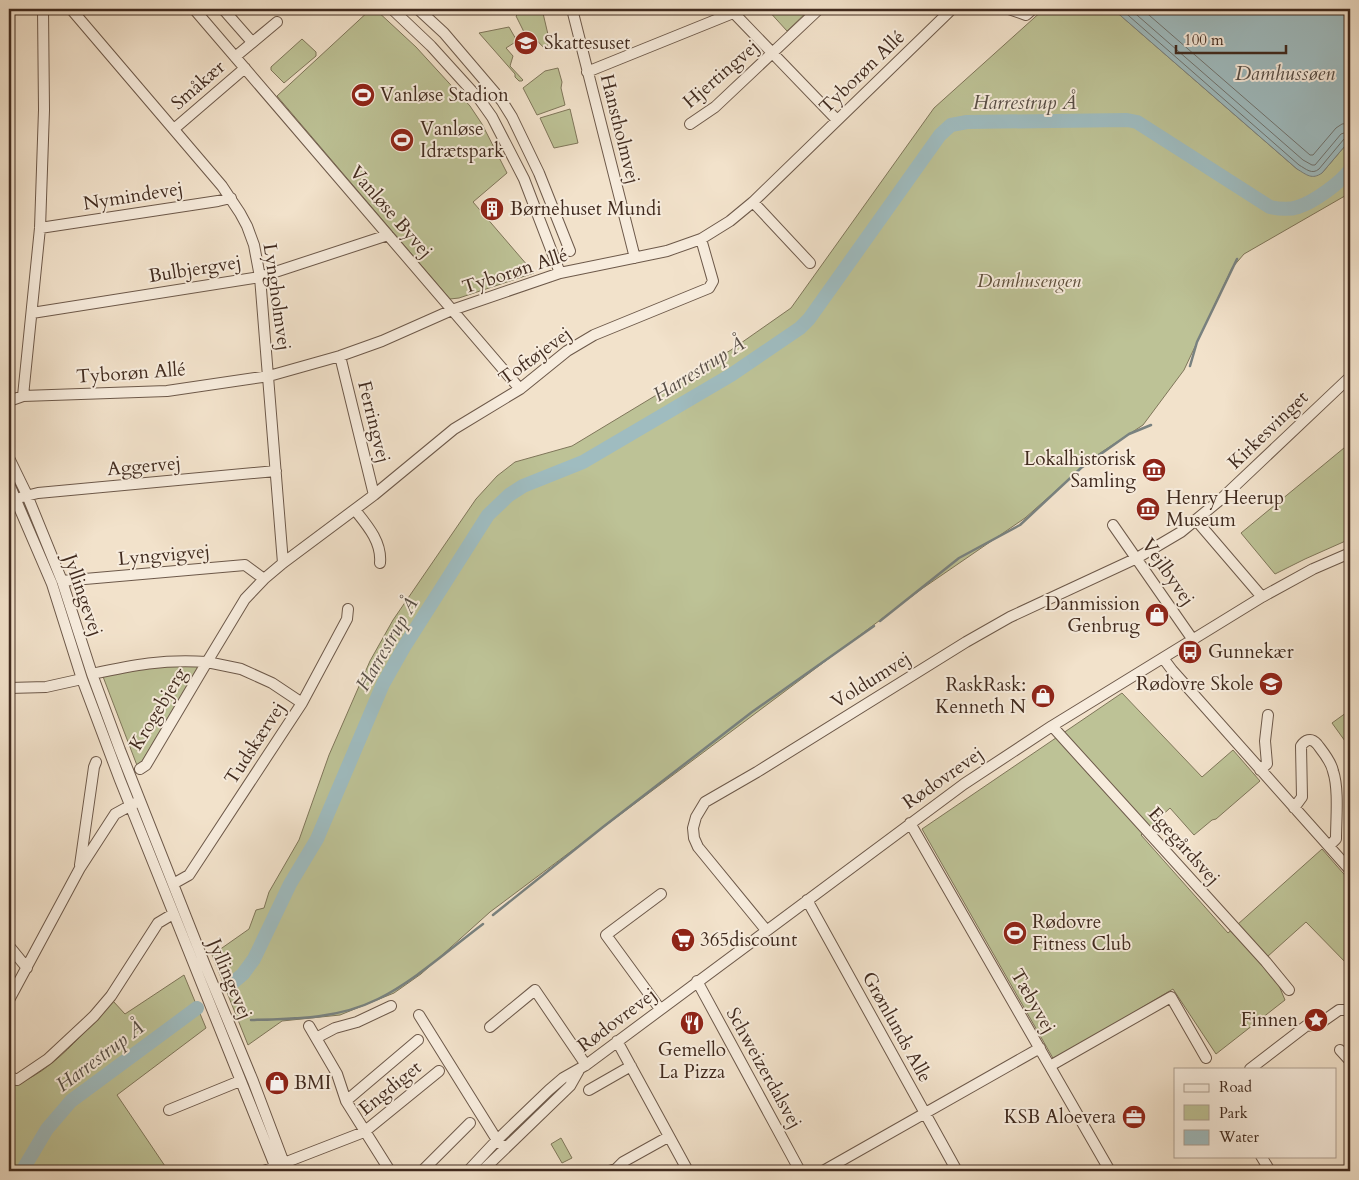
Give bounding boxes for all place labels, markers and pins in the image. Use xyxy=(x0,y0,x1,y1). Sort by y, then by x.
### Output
school or university icon: Skattesuset xyxy=(513,30,539,56)
place label: Skattesuset xyxy=(544,30,630,56)
sports icon: Vanløse Stadion xyxy=(350,82,376,108)
place label: Vanløse Stadion xyxy=(380,82,509,108)
place label: Vanløse Idrætspark xyxy=(420,116,505,164)
sports icon: Vanløse Idrætspark xyxy=(389,127,415,153)
building icon: Børnehuset Mundi xyxy=(479,196,505,222)
place label: Børnehuset Mundi xyxy=(510,196,662,222)
place label: Lokalhistorisk Samling xyxy=(1024,446,1137,494)
museum icon: Lokalhistorisk Samling xyxy=(1141,457,1167,483)
place label: Henry Heerup Museum xyxy=(1166,485,1284,533)
museum icon: Henry Heerup Museum xyxy=(1135,496,1161,522)
place label: Danmission Genbrug xyxy=(1045,591,1140,639)
shop icon: Danmission Genbrug xyxy=(1144,602,1170,628)
bus stop icon: Gunnekær xyxy=(1177,639,1203,665)
place label: Gunnekær xyxy=(1208,639,1294,665)
place label: Rødovre Skole xyxy=(1136,671,1254,697)
school or university icon: Rødovre Skole xyxy=(1258,671,1284,697)
place label: RaskRask: Kenneth N xyxy=(935,672,1026,720)
shop icon: RaskRask: Kenneth N xyxy=(1030,683,1056,709)
place label: Rødovre Fitness Club xyxy=(1032,909,1131,957)
sports icon: Rødovre Fitness Club xyxy=(1002,920,1028,946)
supermarket icon: 365discount xyxy=(670,927,696,953)
place label: 365discount xyxy=(700,927,797,953)
place label: Finnen xyxy=(1241,1007,1298,1033)
place icon: Finnen xyxy=(1303,1007,1329,1033)
restaurant icon: Gemello La Pizza xyxy=(679,1010,705,1036)
place label: Gemello La Pizza xyxy=(658,1037,726,1085)
shop icon: BMI xyxy=(264,1070,290,1096)
place label: BMI xyxy=(294,1070,331,1096)
place label: KSB Aloevera xyxy=(1004,1104,1116,1130)
office icon: KSB Aloevera xyxy=(1121,1104,1147,1130)

